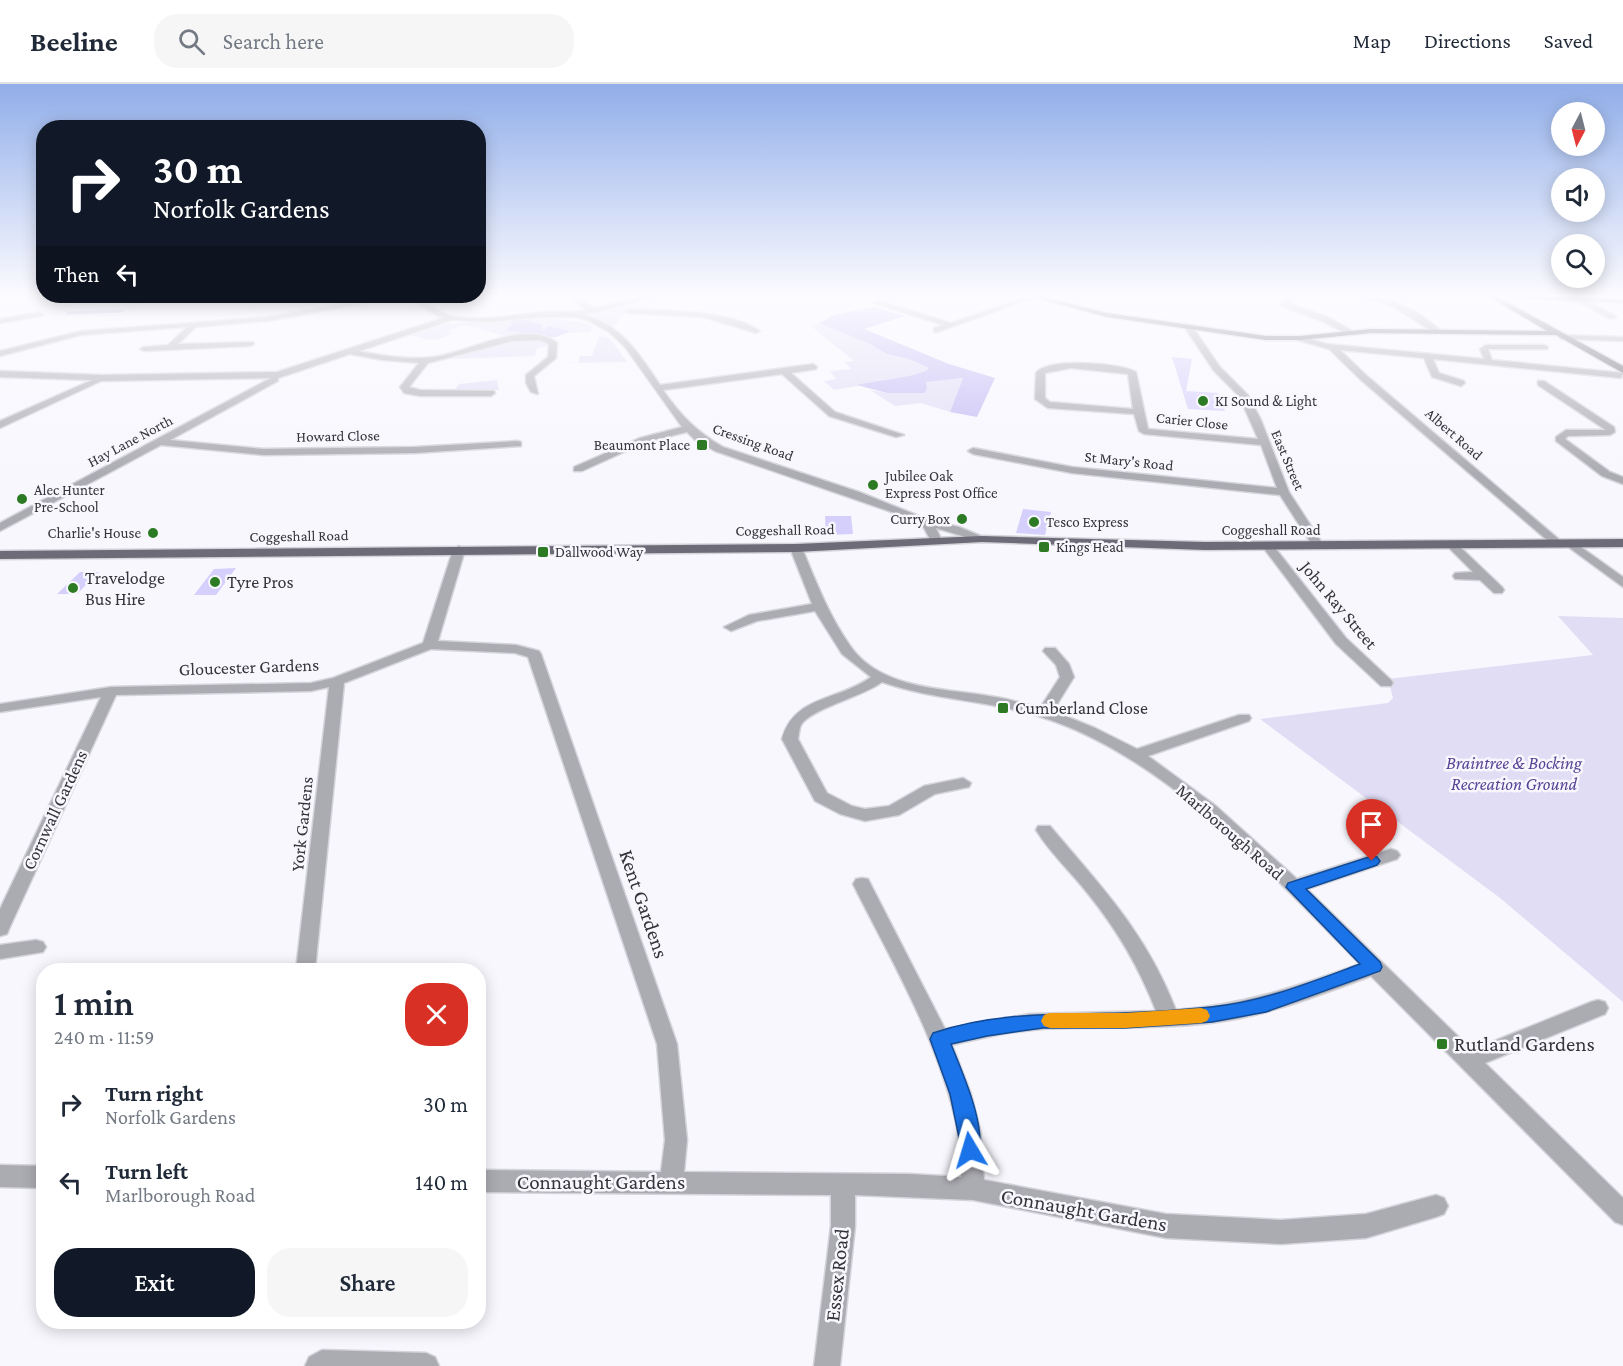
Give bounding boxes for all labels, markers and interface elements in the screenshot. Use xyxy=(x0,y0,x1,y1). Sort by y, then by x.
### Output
search box xyxy=(154,14,574,68)
icon: search xyxy=(175,25,208,58)
text: Beeline xyxy=(30,26,118,57)
text: Search here xyxy=(223,29,324,54)
text: Map xyxy=(1353,29,1391,53)
text: Directions xyxy=(1424,29,1511,53)
text: Saved xyxy=(1544,29,1593,53)
north arrow xyxy=(1551,102,1605,156)
map controls xyxy=(1551,102,1605,288)
icon: right xyxy=(54,144,132,222)
text: 30 m xyxy=(153,145,243,192)
button: sound xyxy=(1551,168,1605,222)
text: Norfolk Gardens xyxy=(153,194,330,224)
button: search xyxy=(1551,234,1605,288)
icon: left xyxy=(111,258,144,291)
text: Then xyxy=(54,262,99,287)
place label: KI Sound & Light xyxy=(1215,393,1318,410)
marker: KI Sound & Light xyxy=(1196,394,1210,408)
street label: Albert Road xyxy=(1422,405,1486,463)
street label: Carier Close xyxy=(1155,409,1229,433)
street label: Hay Lane North xyxy=(85,412,176,471)
street label: Cressing Road xyxy=(710,420,796,465)
street label: Howard Close xyxy=(296,427,380,445)
street label: East Street xyxy=(1268,427,1308,493)
place label: Beaumont Place xyxy=(594,437,690,453)
marker: Beaumont Place xyxy=(695,438,709,452)
street label: St Mary's Road xyxy=(1084,448,1174,475)
place label: Jubilee Oak Express Post Office xyxy=(883,468,998,502)
marker: Jubilee Oak Express Post Office xyxy=(866,478,880,492)
place label: Alec Hunter Pre-School xyxy=(34,482,105,515)
marker: Alec Hunter Pre-School xyxy=(15,492,29,506)
place label: Curry Box xyxy=(890,511,950,528)
marker: Curry Box xyxy=(955,512,969,526)
place label: Tesco Express xyxy=(1046,514,1129,531)
marker: Tesco Express xyxy=(1027,515,1041,529)
street label: Coggeshall Road xyxy=(735,521,835,540)
street label: Coggeshall Road xyxy=(1221,522,1321,539)
place label: Charlie's House xyxy=(48,525,141,541)
marker: Charlie's House xyxy=(146,526,160,540)
street label: Coggeshall Road xyxy=(249,527,349,546)
place label: Kings Head xyxy=(1056,539,1124,556)
marker: Kings Head xyxy=(1037,540,1051,554)
place label: Dallwood Way xyxy=(555,544,643,561)
marker: Dallwood Way xyxy=(536,545,550,559)
street label: John Ray Street xyxy=(1295,555,1382,654)
place label: Travelodge Bus Hire xyxy=(85,568,165,609)
place label: Tyre Pros xyxy=(227,572,293,592)
marker: Tyre Pros xyxy=(208,575,222,589)
marker: Travelodge Bus Hire xyxy=(66,581,80,595)
street label: Gloucester Gardens xyxy=(179,655,319,679)
place label: Cumberland Close xyxy=(1015,698,1148,718)
marker: Cumberland Close xyxy=(996,701,1010,715)
street label: Cornwall Gardens xyxy=(19,747,91,873)
park label: Braintree & Bocking Recreation Ground xyxy=(1446,753,1583,794)
street label: York Gardens xyxy=(287,776,317,872)
street label: Marlborough Road xyxy=(1172,780,1288,884)
pin xyxy=(1346,799,1397,861)
icon: arrive xyxy=(1355,808,1388,841)
street label: Kent Gardens xyxy=(614,847,674,961)
text: 1 min xyxy=(54,983,134,1023)
button: close xyxy=(405,983,468,1046)
text: 240 m · 11:59 xyxy=(54,1026,154,1048)
place label: Rutland Gardens xyxy=(1454,1032,1595,1056)
marker: Rutland Gardens xyxy=(1435,1037,1449,1051)
text: Turn right xyxy=(105,1081,203,1106)
icon: right xyxy=(54,1088,87,1121)
text: 30 m xyxy=(423,1092,468,1117)
text: Norfolk Gardens xyxy=(105,1106,236,1128)
position arrow xyxy=(938,1118,1002,1182)
text: Turn left xyxy=(105,1159,188,1184)
icon: left xyxy=(54,1166,87,1199)
text: 140 m xyxy=(415,1170,468,1195)
street label: Connaught Gardens xyxy=(517,1170,685,1194)
text: Marlborough Road xyxy=(105,1184,255,1206)
street label: Connaught Gardens xyxy=(999,1184,1169,1236)
street label: Essex Road xyxy=(820,1227,854,1323)
button: Exit xyxy=(54,1248,255,1317)
button: Share xyxy=(267,1248,468,1317)

